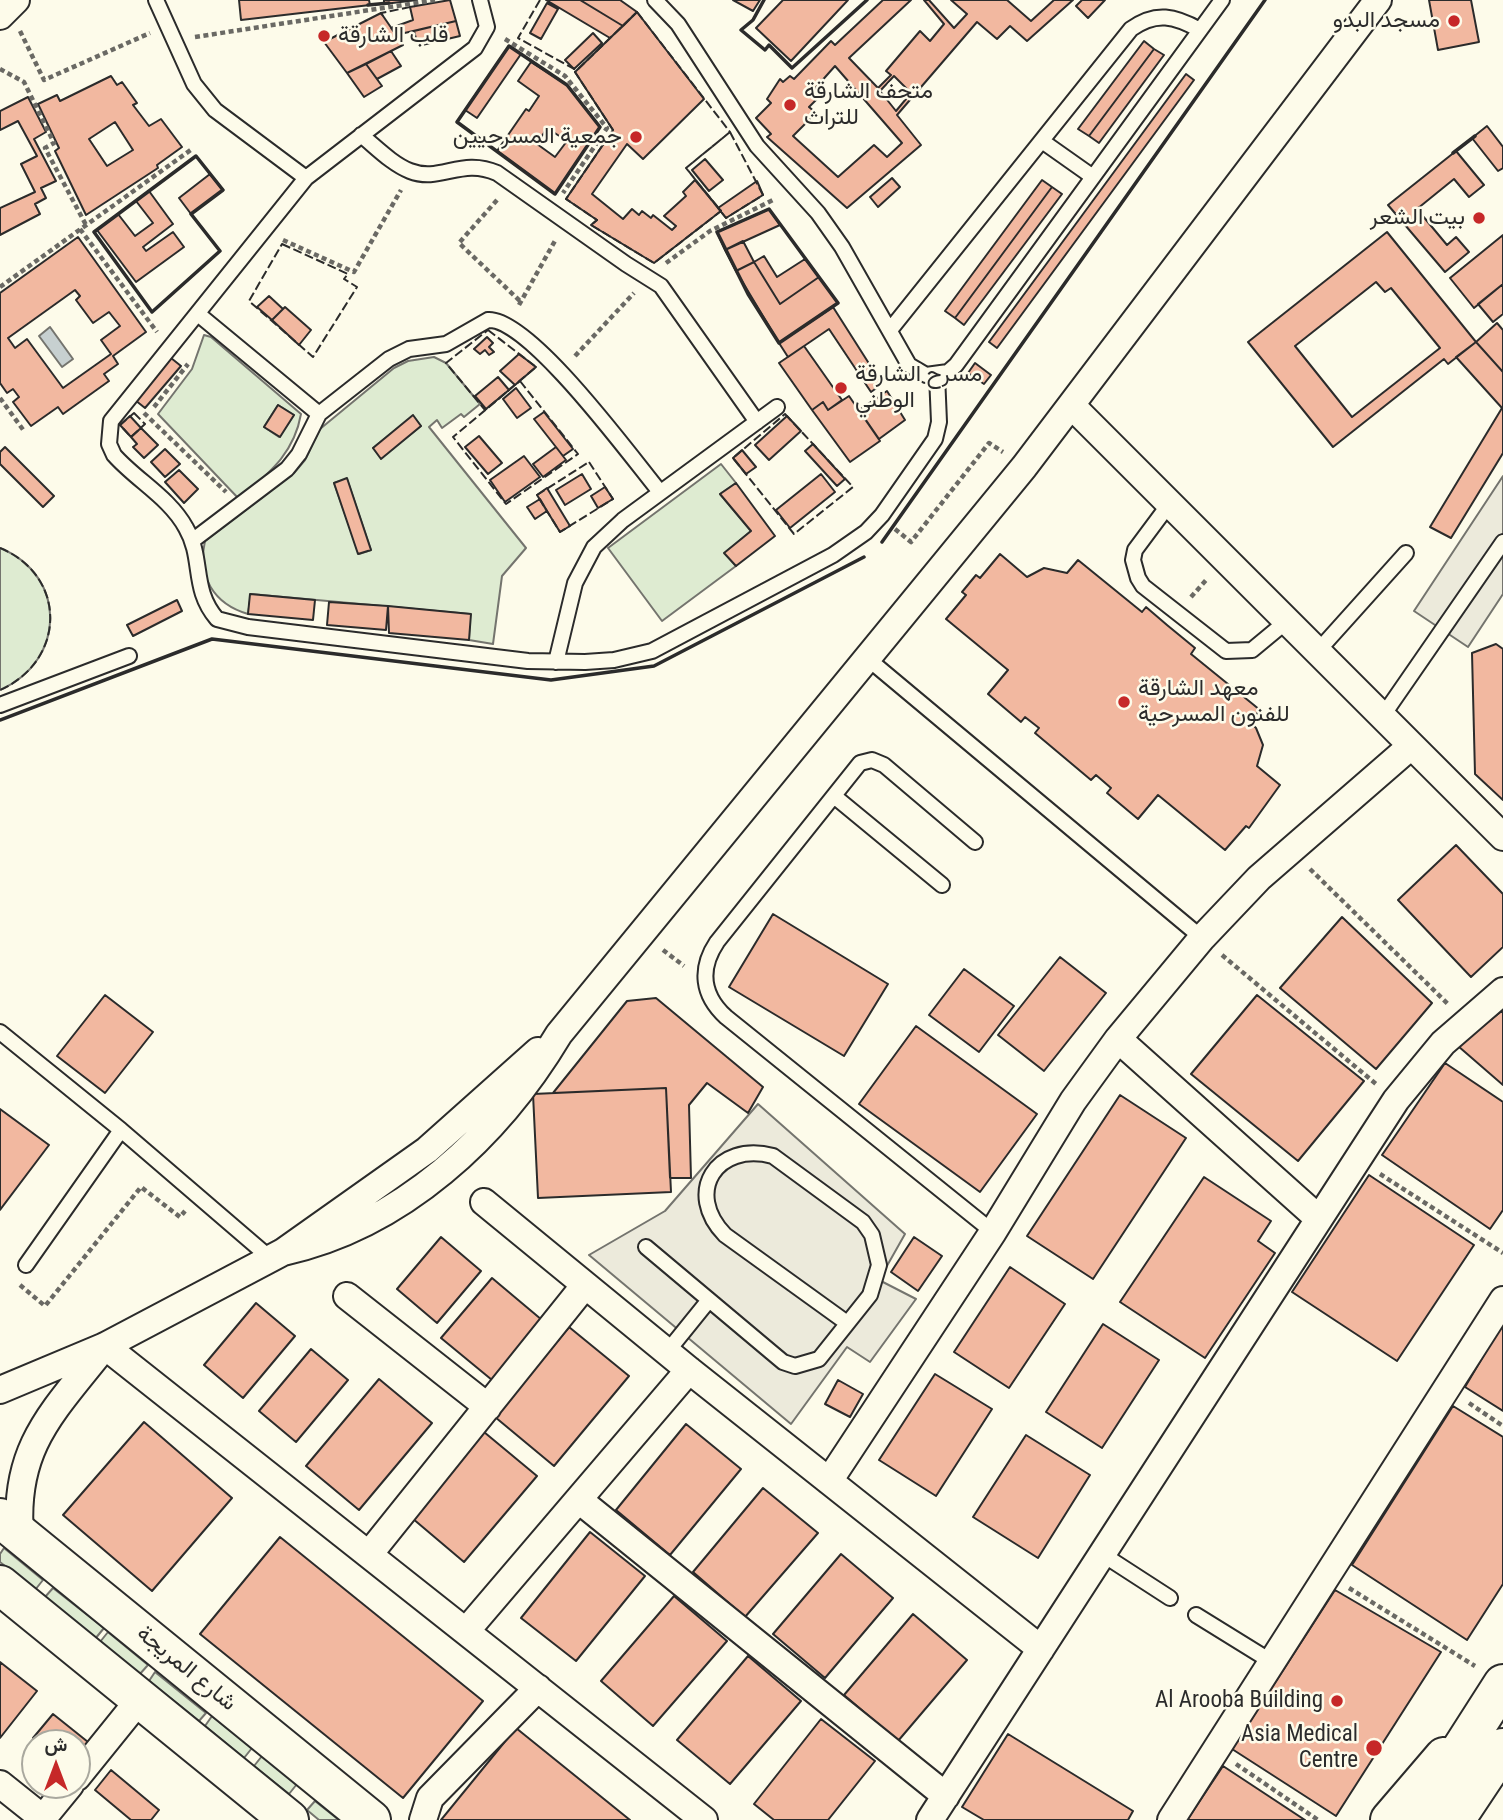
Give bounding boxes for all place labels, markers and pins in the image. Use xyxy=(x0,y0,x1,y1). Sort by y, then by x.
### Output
place label: مسجد البدو xyxy=(1333,7,1440,35)
marker: مسجد البدو xyxy=(1446,13,1462,29)
place label: قلب الشارقة xyxy=(338,22,449,50)
marker: قلب الشارقة xyxy=(316,28,332,44)
place label: متحف الشارقة للتراث xyxy=(804,78,933,132)
marker: متحف الشارقة للتراث xyxy=(782,97,798,113)
place label: جمعية المسرحيين xyxy=(453,123,622,151)
marker: جمعية المسرحيين xyxy=(628,129,644,145)
place label: بيت الشعر xyxy=(1370,204,1465,232)
marker: بيت الشعر xyxy=(1471,210,1487,226)
place label: مسرح الشارقة الوطني xyxy=(855,361,982,415)
marker: مسرح الشارقة الوطني xyxy=(833,380,849,396)
place label: معهد الشارقة للفنون المسرحية xyxy=(1138,675,1290,729)
marker: معهد الشارقة للفنون المسرحية xyxy=(1116,694,1132,710)
place label: Al Arooba Building xyxy=(1155,1687,1323,1715)
marker: Al Arooba Building xyxy=(1329,1693,1345,1709)
place label: Asia Medical Centre xyxy=(1241,1721,1358,1775)
marker: Asia Medical Centre xyxy=(1364,1738,1384,1758)

